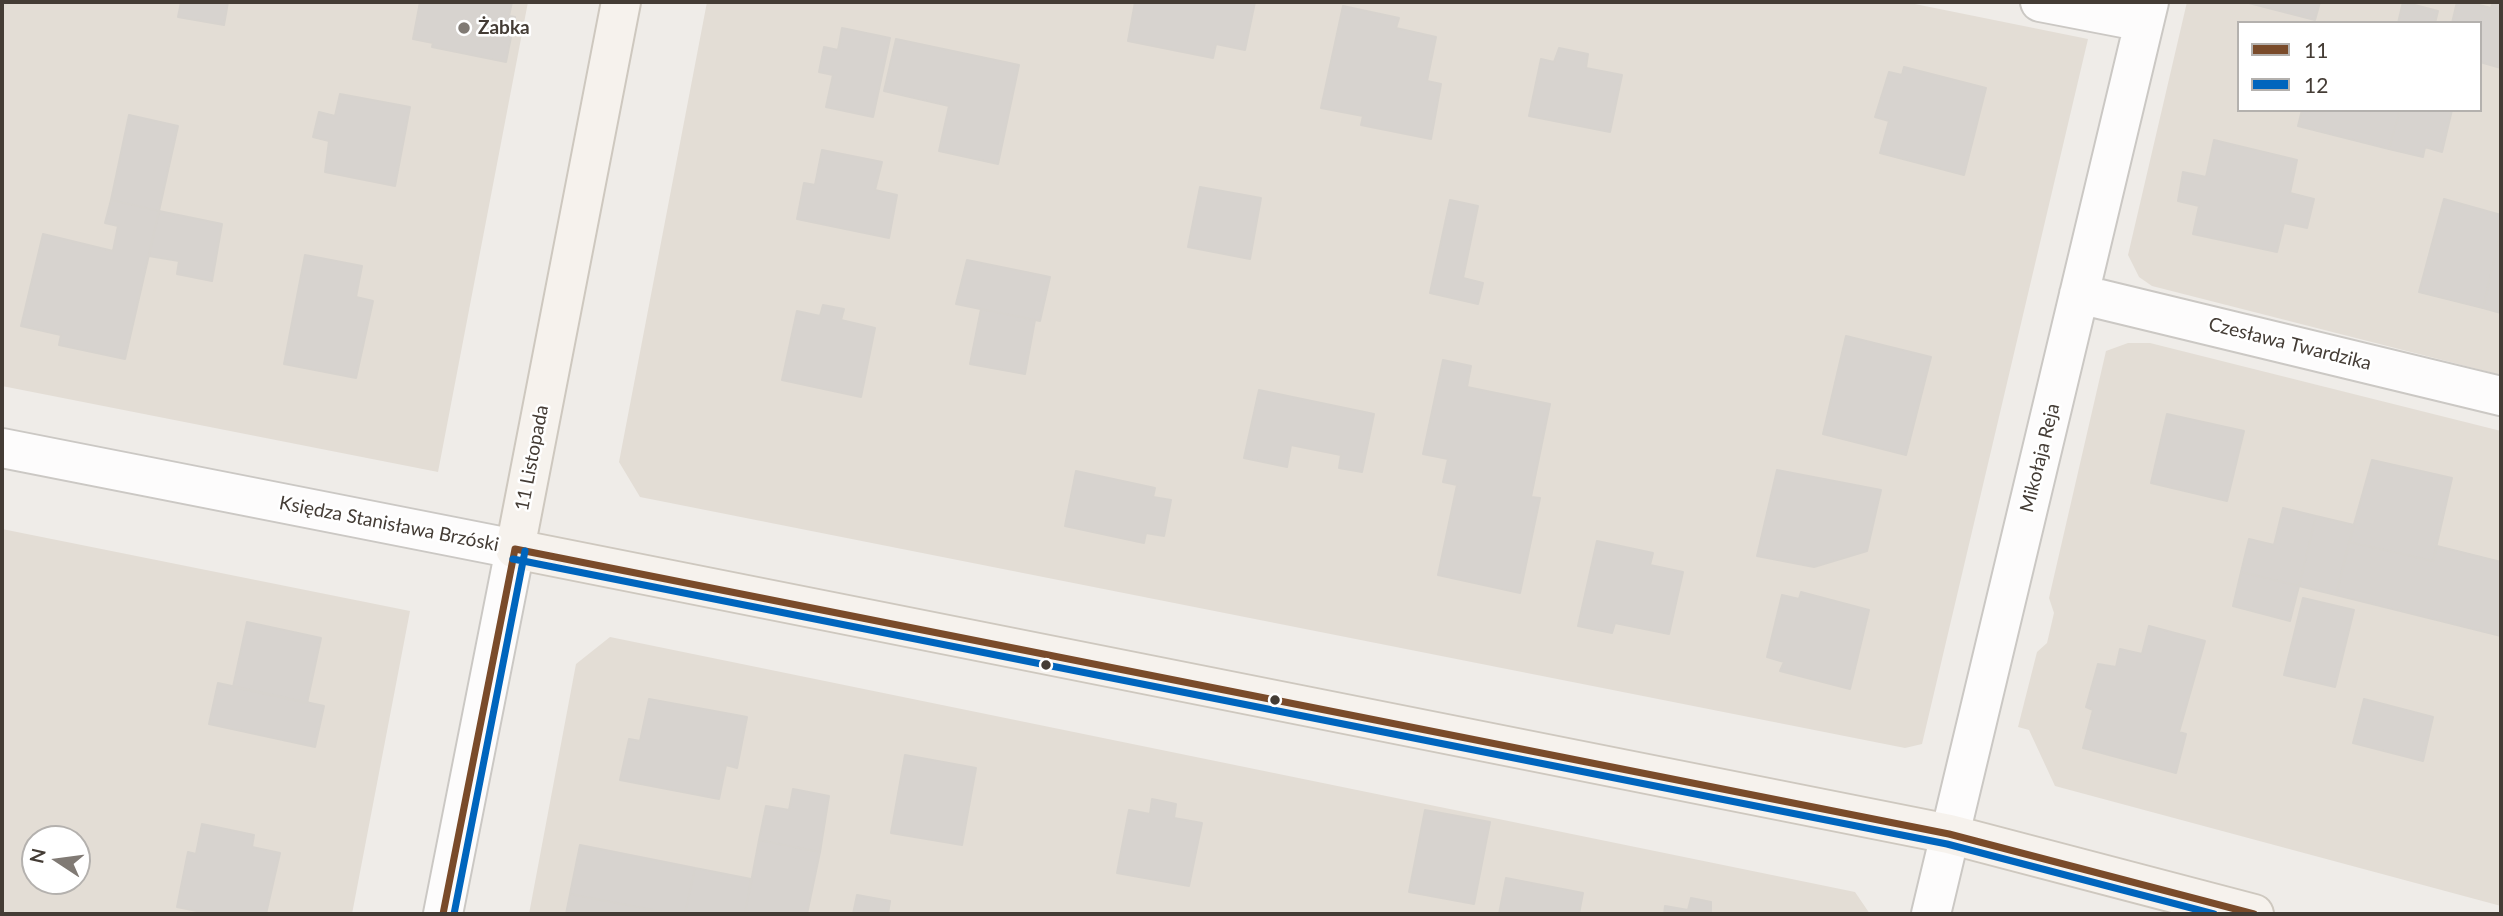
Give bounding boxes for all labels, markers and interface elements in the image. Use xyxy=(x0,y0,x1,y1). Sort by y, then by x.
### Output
place label: Żabka xyxy=(478,17,530,39)
marker: Żabka xyxy=(456,20,472,36)
legend xyxy=(2237,21,2482,112)
text: 11 xyxy=(2304,37,2328,62)
text: 12 xyxy=(2304,72,2328,97)
street label: Czesława Twardzika xyxy=(2206,313,2374,375)
street label: Mikołaja Reja xyxy=(2015,401,2065,515)
street label: 11 Listopada xyxy=(511,403,553,513)
street label: Księdza Stanisława Brzóski xyxy=(277,491,501,557)
unlabelled marker xyxy=(1039,658,1053,672)
unlabelled marker xyxy=(1268,693,1282,707)
north arrow xyxy=(21,825,91,895)
text: N xyxy=(24,846,50,865)

